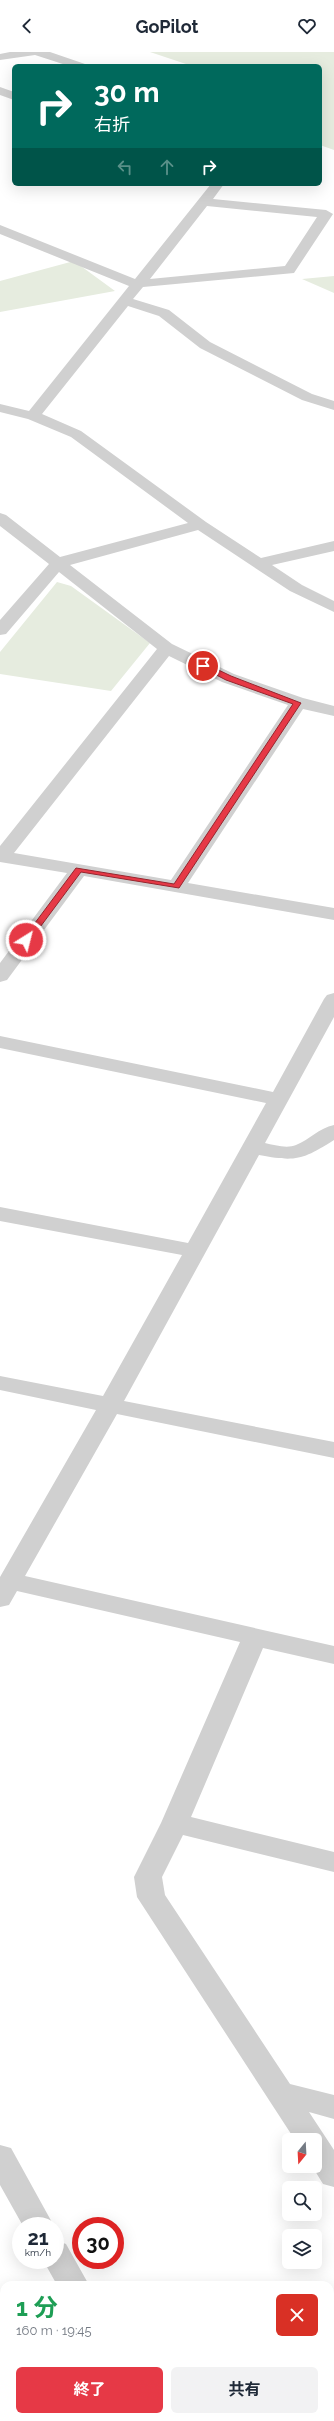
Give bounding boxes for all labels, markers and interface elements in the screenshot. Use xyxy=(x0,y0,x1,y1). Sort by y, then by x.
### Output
icon: back xyxy=(16,15,38,37)
icon: heart xyxy=(296,15,318,37)
text: GoPilot xyxy=(136,16,198,37)
text: 30 m xyxy=(94,76,160,109)
icon: right xyxy=(28,80,80,132)
text: 右折 xyxy=(94,114,130,135)
icon: left xyxy=(114,156,136,178)
icon: ahead xyxy=(156,156,178,178)
icon: right xyxy=(198,156,220,178)
pin xyxy=(186,649,220,683)
icon: arrive xyxy=(192,655,214,677)
position arrow xyxy=(5,919,47,961)
north arrow xyxy=(282,2133,322,2173)
map controls xyxy=(282,2133,322,2269)
button: search xyxy=(282,2181,322,2221)
speed limit sign: 30 xyxy=(72,2217,124,2269)
text: 21 xyxy=(27,2226,49,2250)
button: layers xyxy=(282,2229,322,2269)
text: km/h xyxy=(25,2247,51,2258)
text: 1 分 xyxy=(16,2293,58,2322)
button: close xyxy=(276,2294,318,2336)
text: 160 m · 19:45 xyxy=(16,2323,92,2338)
button: 終了 xyxy=(16,2367,163,2413)
button: 共有 xyxy=(171,2367,318,2413)

